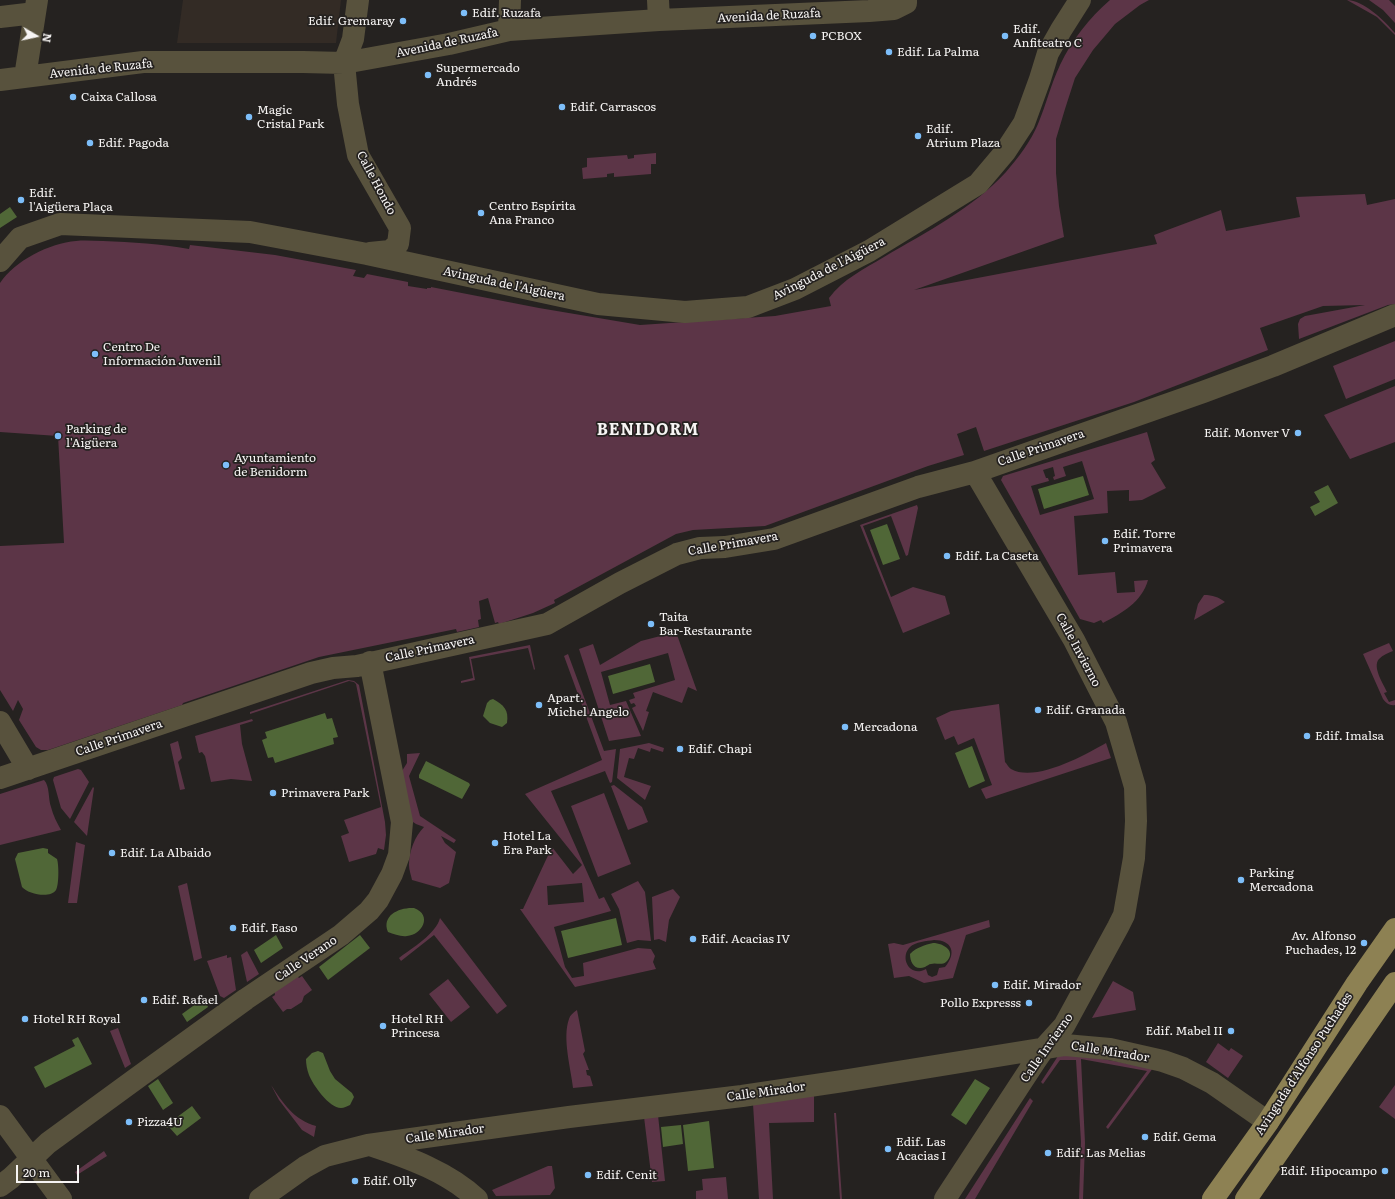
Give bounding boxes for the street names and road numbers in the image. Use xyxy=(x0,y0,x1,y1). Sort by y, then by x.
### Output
street label: Avenida de Ruzafa xyxy=(717,6,821,26)
street label: Avenida de Ruzafa xyxy=(395,25,499,61)
street label: Avenida de Ruzafa xyxy=(49,56,153,82)
street label: Calle Hondo xyxy=(353,149,399,217)
street label: Avinguda de l'Aigüera xyxy=(770,234,888,304)
street label: Avinguda de l'Aigüera xyxy=(442,264,566,304)
street label: Calle Primavera xyxy=(996,426,1086,470)
street label: Calle Primavera xyxy=(687,529,779,559)
street label: Calle Invierno xyxy=(1053,611,1103,689)
street label: Calle Primavera xyxy=(384,633,476,665)
street label: Calle Primavera xyxy=(74,716,164,760)
street label: Calle Verano xyxy=(272,933,340,985)
street label: Avinguda d'Alfonso Puchades xyxy=(1252,990,1356,1138)
street label: Calle Invierno xyxy=(1018,1011,1076,1085)
street label: Calle Mirador xyxy=(1070,1039,1150,1065)
street label: Calle Mirador xyxy=(726,1079,806,1105)
street label: Calle Mirador xyxy=(405,1121,485,1147)

